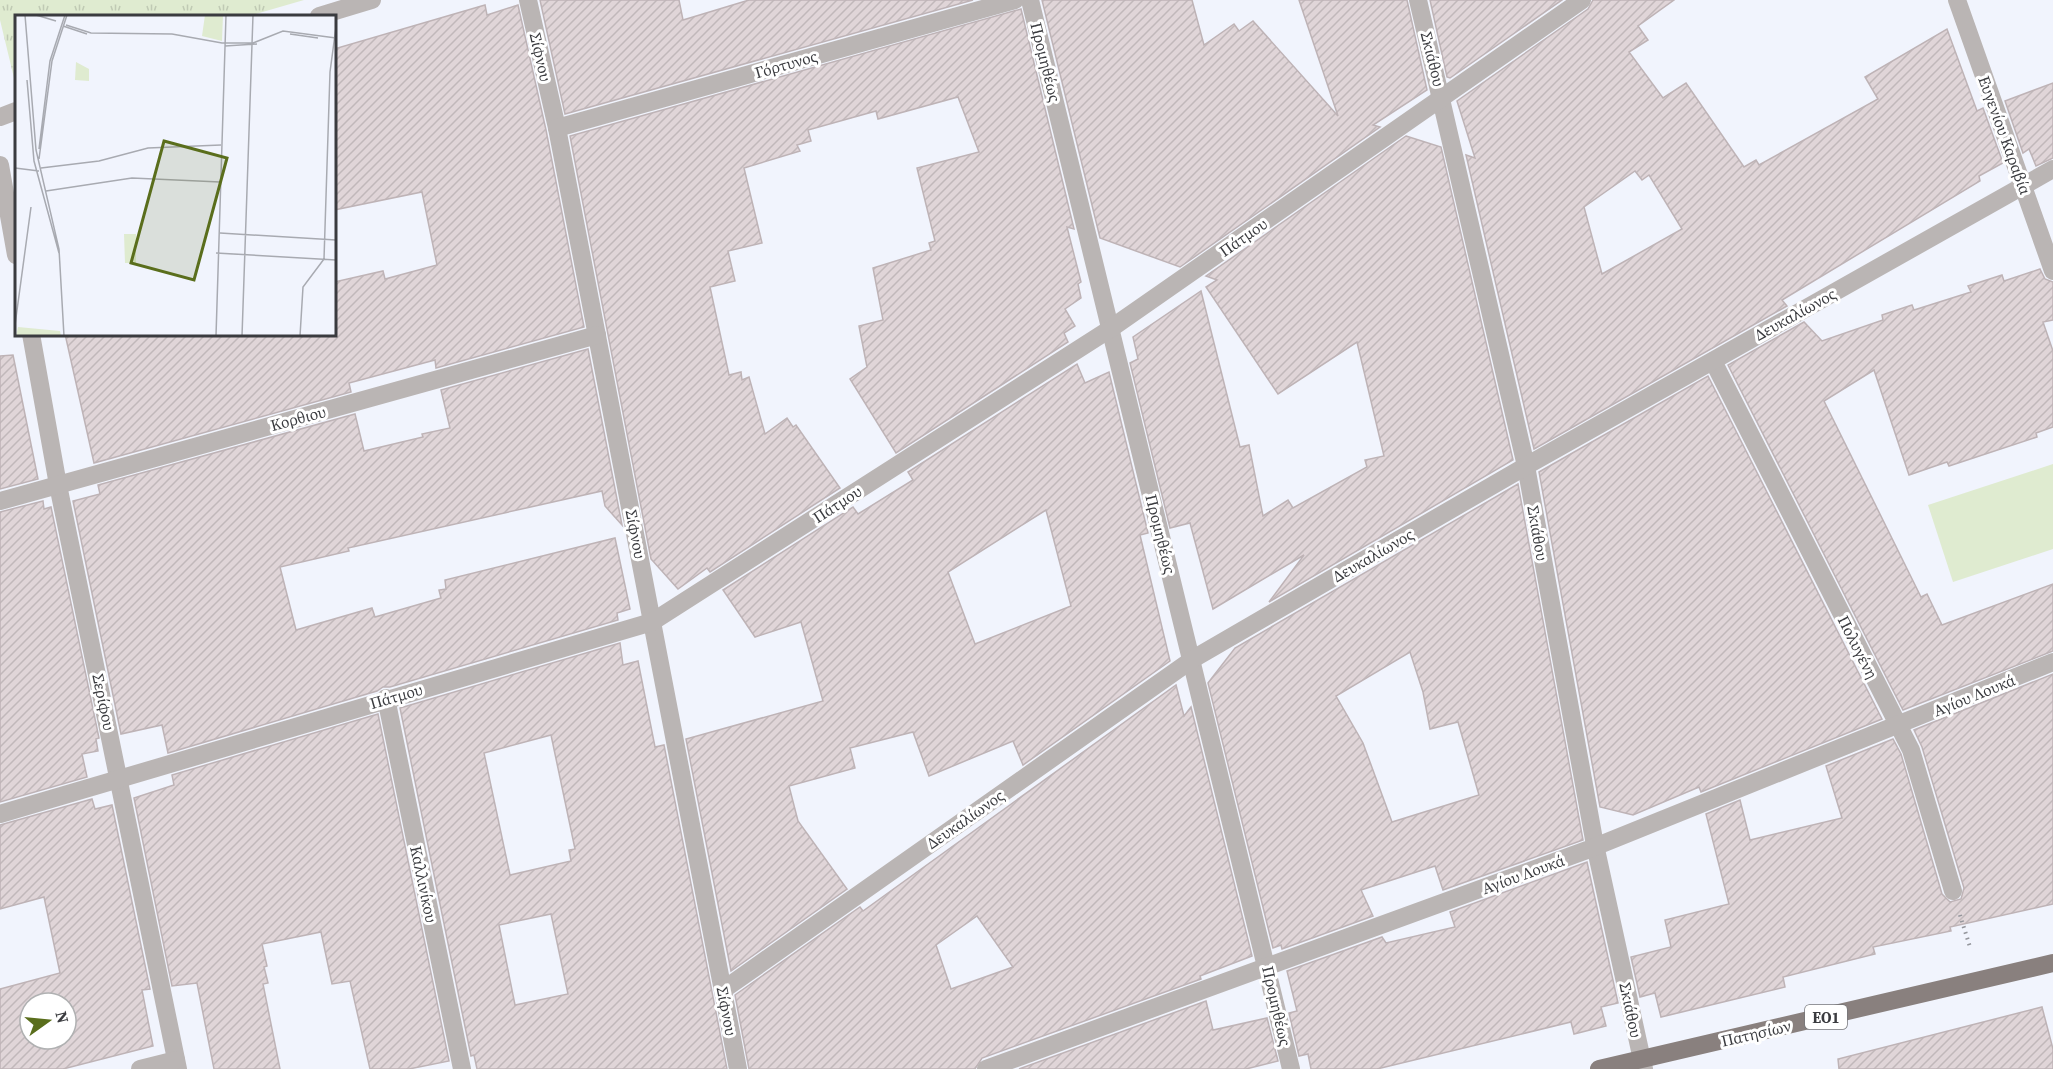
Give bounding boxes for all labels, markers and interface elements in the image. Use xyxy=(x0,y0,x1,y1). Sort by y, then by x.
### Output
inset map xyxy=(15,15,336,336)
street label: Προμηθέως xyxy=(1025,20,1067,104)
street label: Σκιάθου xyxy=(1416,29,1450,89)
street label: Σίφνου xyxy=(525,30,557,84)
street label: Γόρτυνος xyxy=(752,45,820,83)
street label: Ευγενίου Καραβία xyxy=(1973,73,2037,198)
street label: Πάτμου xyxy=(1215,212,1271,262)
street label: Δευκαλίωνος xyxy=(1750,282,1840,346)
street label: Κορθιου xyxy=(268,400,328,436)
street label: Πάτμου xyxy=(808,480,866,528)
street label: Προμηθέως xyxy=(1140,492,1182,576)
street label: Σκιάθου xyxy=(1522,504,1554,562)
street label: Σίφνου xyxy=(620,508,652,560)
street label: Δευκαλίωνος xyxy=(1328,523,1418,587)
street label: Πολυγένη xyxy=(1833,612,1883,682)
street label: Αγίου Λουκά xyxy=(1930,669,2018,721)
street label: Σερίφου xyxy=(87,672,121,732)
street label: Πάτμου xyxy=(367,678,425,714)
street label: Δευκαλίωνος xyxy=(922,784,1008,854)
street label: Καλλινίκου xyxy=(405,844,443,924)
street label: Αγίου Λουκά xyxy=(1479,849,1567,899)
street label: Προμηθέως xyxy=(1257,964,1297,1048)
street label: Σκιάθου xyxy=(1614,981,1648,1039)
street label: Σίφνου xyxy=(711,985,743,1037)
north arrow xyxy=(18,991,78,1051)
road number: ΕΟ1 xyxy=(1805,1005,1847,1029)
text: N xyxy=(50,1009,75,1026)
street label: Πατησίων xyxy=(1719,1014,1793,1052)

